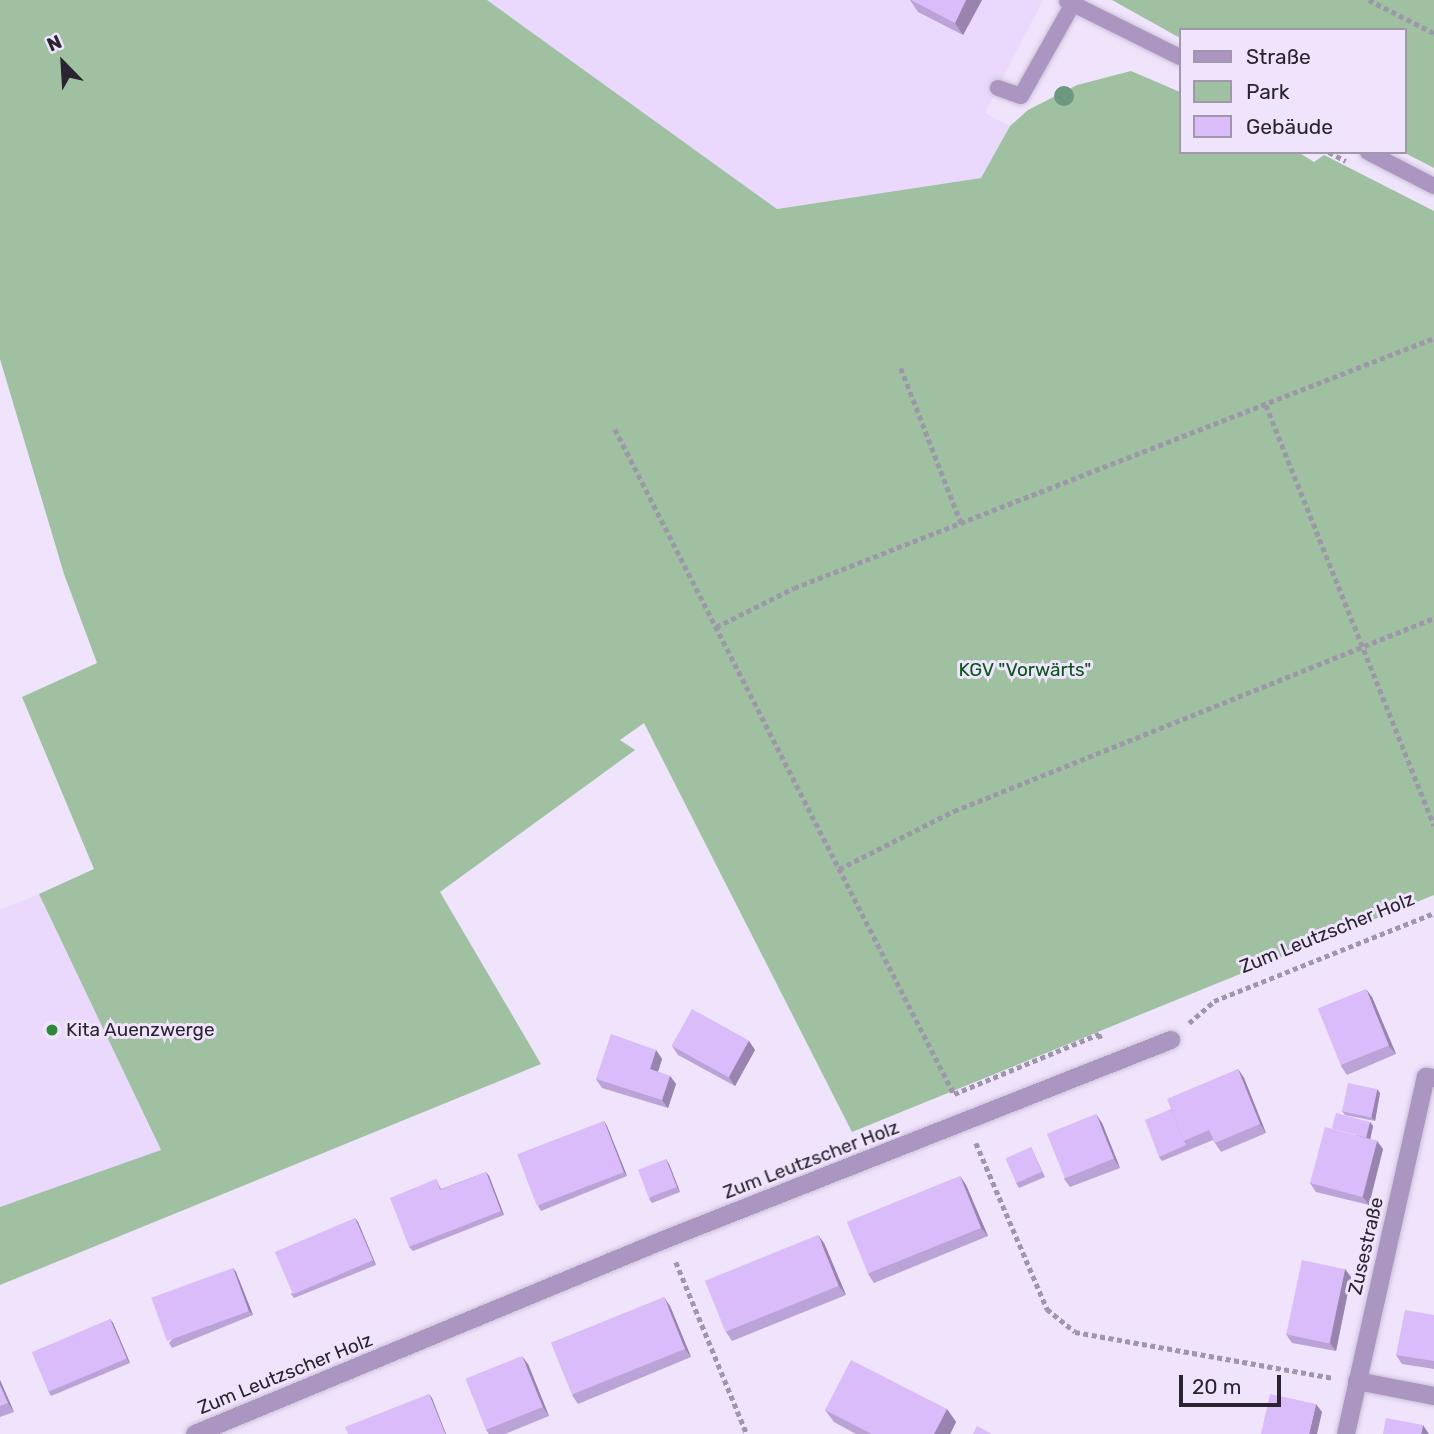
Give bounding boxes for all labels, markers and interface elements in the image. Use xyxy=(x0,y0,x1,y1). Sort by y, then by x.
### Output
north arrow xyxy=(28,28,98,98)
legend xyxy=(1178,28,1406,154)
text: N xyxy=(43,30,65,57)
text: Straße xyxy=(1246,44,1311,69)
text: Park xyxy=(1246,79,1290,104)
text: Gebäude xyxy=(1246,114,1333,139)
park label: KGV "Vorwärts" xyxy=(958,659,1092,681)
street label: Zum Leutzscher Holz xyxy=(1236,887,1418,979)
place label: Kita Auenzwerge xyxy=(66,1019,215,1041)
marker: Kita Auenzwerge xyxy=(44,1022,60,1038)
street label: Zum Leutzscher Holz xyxy=(720,1116,902,1204)
street label: Zusestraße xyxy=(1344,1195,1388,1297)
street label: Zum Leutzscher Holz xyxy=(194,1328,376,1420)
scale bar xyxy=(1182,1360,1284,1404)
text: 20 m xyxy=(1192,1374,1241,1399)

